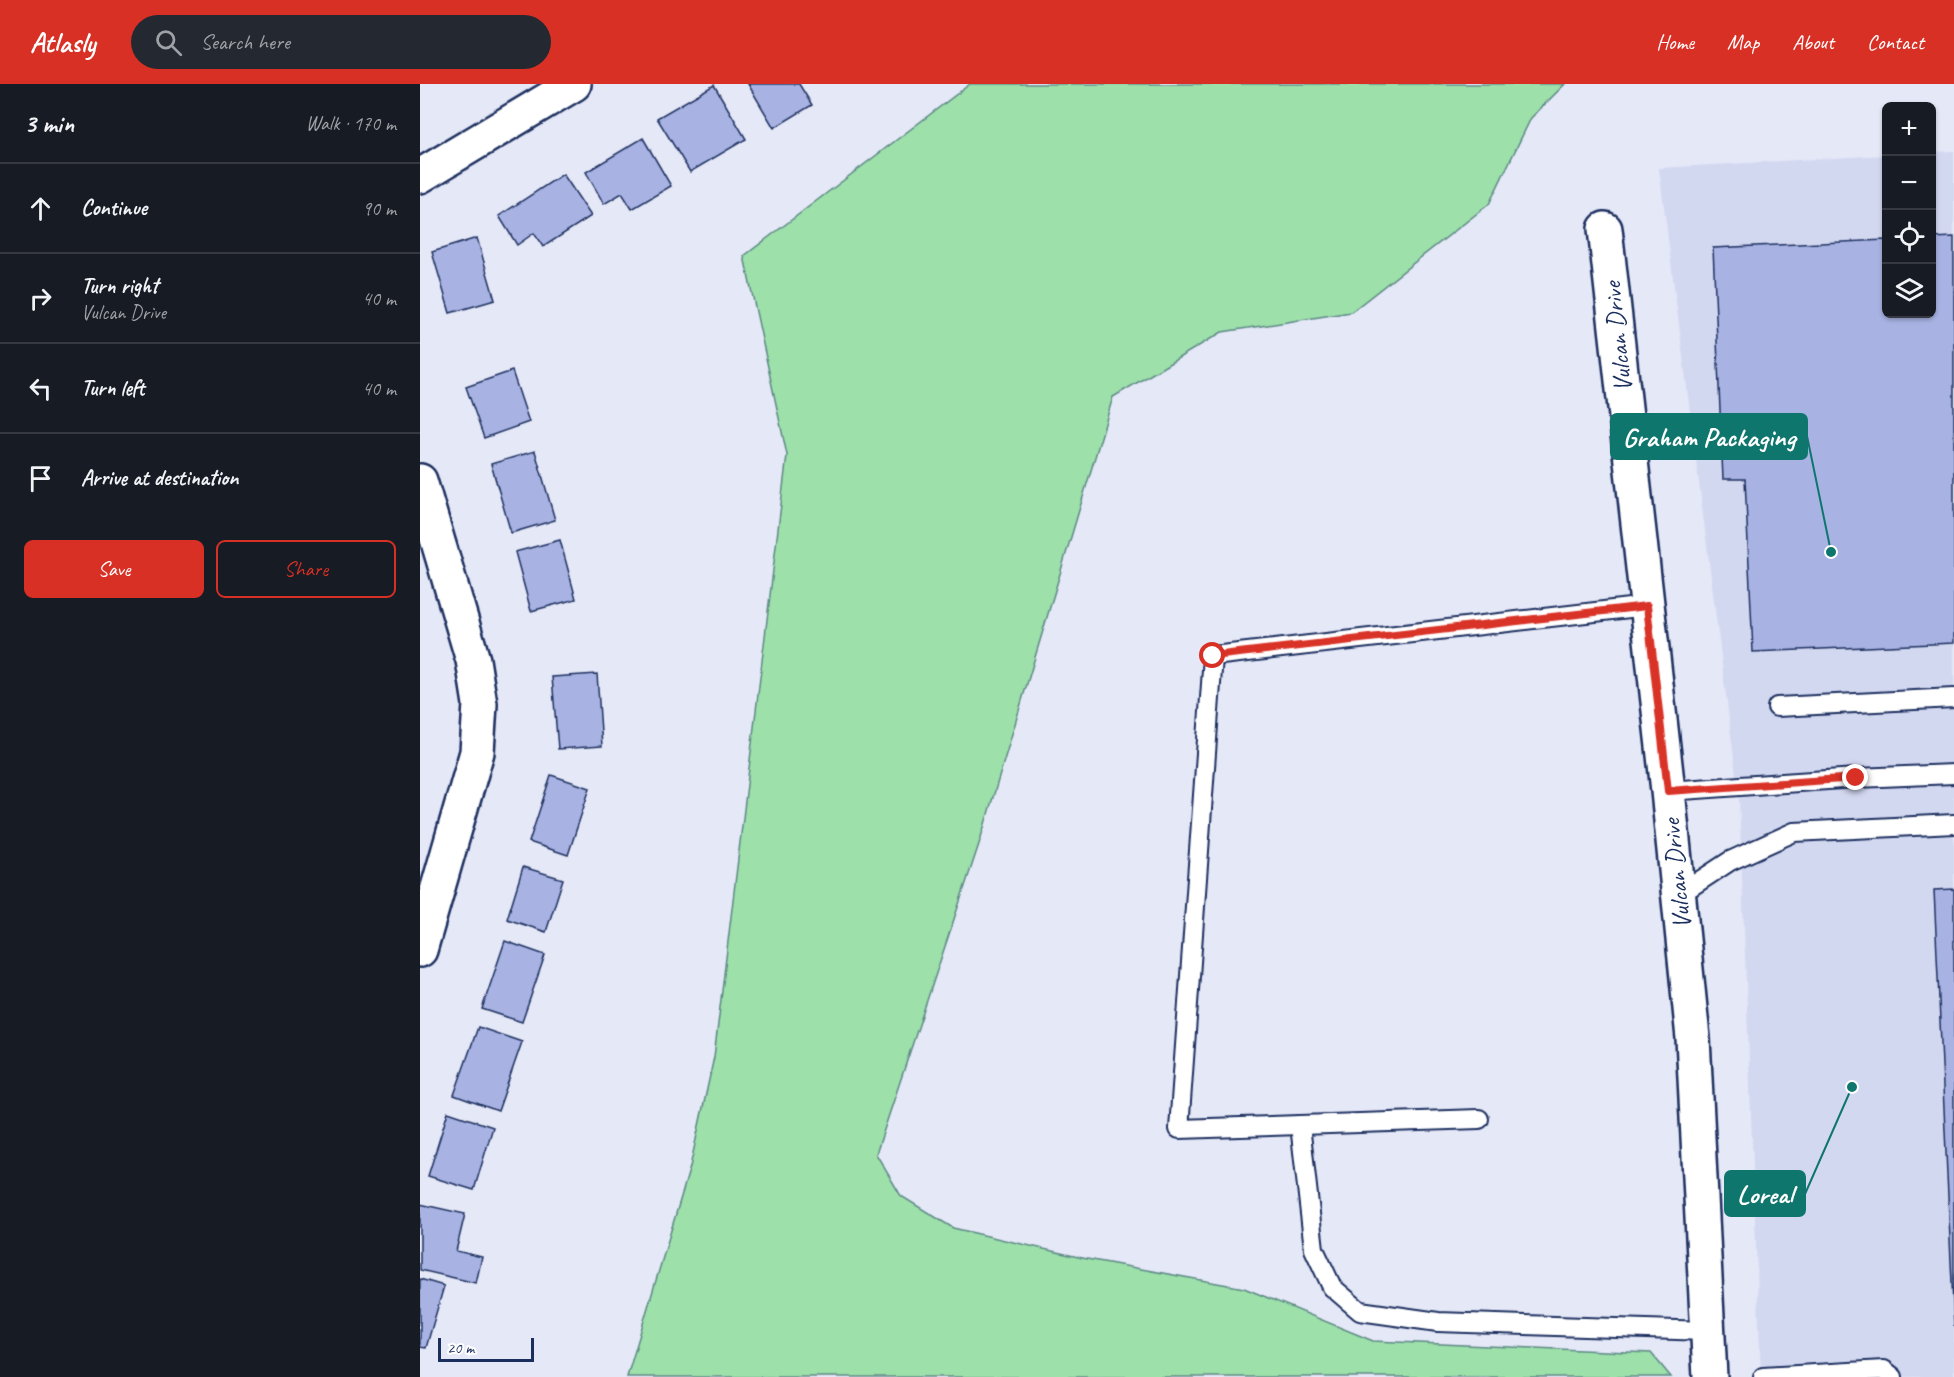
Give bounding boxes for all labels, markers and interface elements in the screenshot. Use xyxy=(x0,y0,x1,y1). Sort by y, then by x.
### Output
search box xyxy=(131,15,551,69)
text: Atlasly xyxy=(30,25,95,60)
icon: search xyxy=(152,26,185,59)
text: Search here xyxy=(200,28,290,56)
text: Home xyxy=(1656,29,1694,55)
text: Map xyxy=(1727,29,1759,55)
text: About xyxy=(1792,29,1834,55)
text: Contact xyxy=(1867,29,1924,55)
map controls xyxy=(1882,102,1936,318)
button: + xyxy=(1882,102,1936,156)
text: 3 min xyxy=(24,107,74,140)
text: Walk · 170 m xyxy=(306,111,396,136)
button: − xyxy=(1882,156,1936,210)
icon: ahead xyxy=(24,192,57,225)
text: Continue xyxy=(81,194,147,222)
text: 90 m xyxy=(362,196,396,221)
button: locate xyxy=(1882,210,1936,264)
button: layers xyxy=(1882,264,1936,318)
text: Turn right xyxy=(81,272,158,300)
street label: Vulcan Drive xyxy=(1595,278,1640,394)
icon: right xyxy=(24,282,57,315)
text: 40 m xyxy=(362,286,396,311)
text: Vulcan Drive xyxy=(81,300,166,325)
icon: left xyxy=(24,372,57,405)
text: Turn left xyxy=(81,374,145,402)
text: 40 m xyxy=(362,376,396,401)
callout: Graham Packaging xyxy=(1611,414,1807,459)
text: Graham Packaging xyxy=(1623,420,1798,454)
icon: arrive xyxy=(24,462,57,495)
text: Arrive at destination xyxy=(81,464,238,492)
button: Save xyxy=(24,540,204,598)
button: Share xyxy=(216,540,396,598)
route start xyxy=(1199,642,1225,668)
route end xyxy=(1842,764,1868,790)
street label: Vulcan Drive xyxy=(1654,815,1699,931)
callout: Loreal xyxy=(1725,1171,1805,1216)
text: Loreal xyxy=(1737,1177,1798,1211)
scale bar xyxy=(438,1335,534,1362)
text: 20 m xyxy=(447,1338,474,1358)

